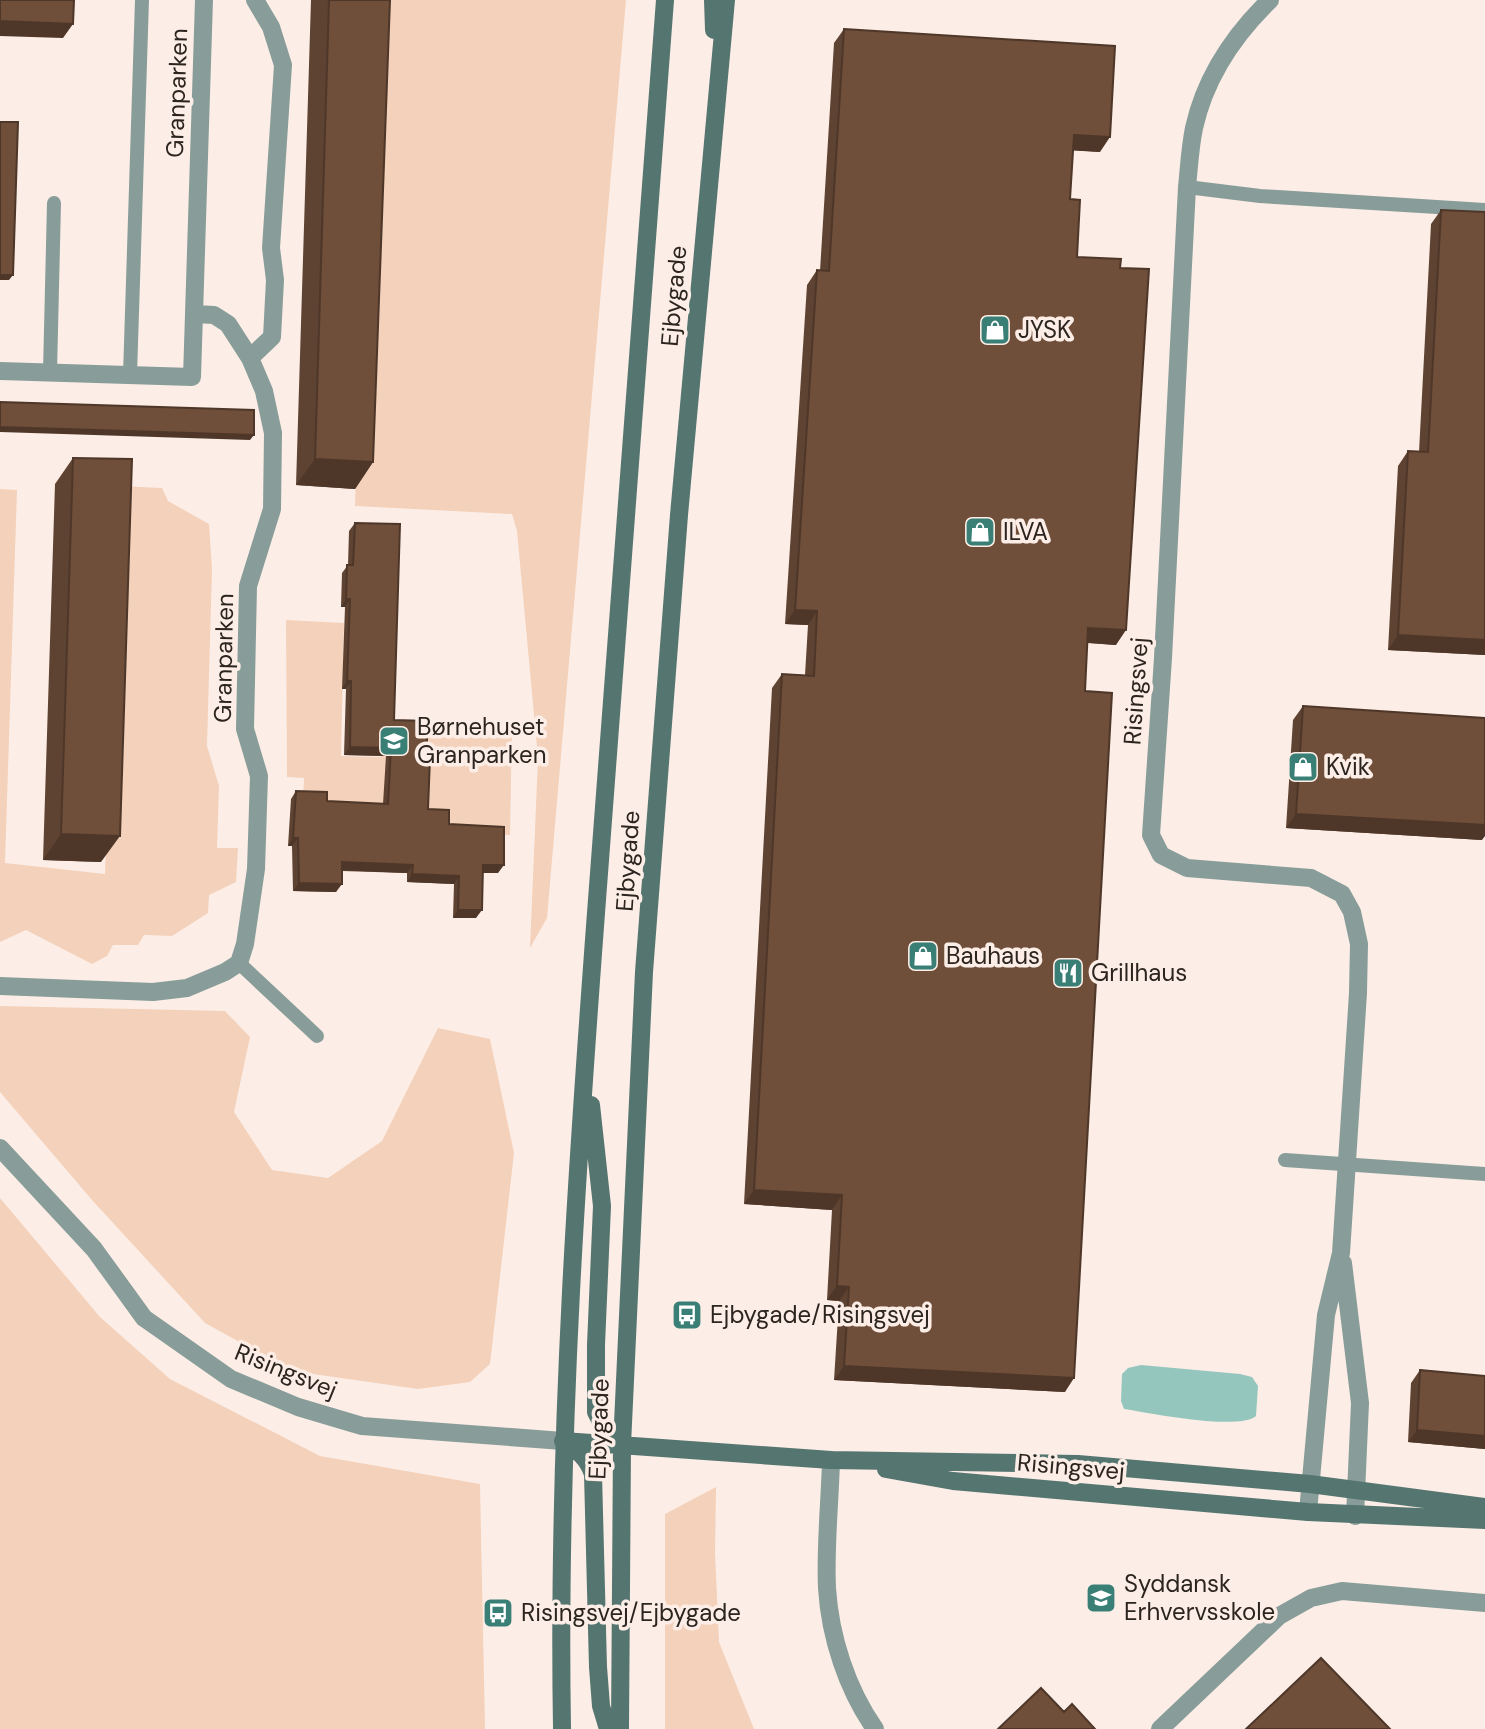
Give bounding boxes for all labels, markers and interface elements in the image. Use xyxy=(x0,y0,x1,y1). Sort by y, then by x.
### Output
street label: Granparken xyxy=(159,28,194,158)
street label: Ejbygade xyxy=(654,244,693,348)
shop icon: JYSK xyxy=(978,313,1012,347)
place label: JYSK xyxy=(1018,314,1071,345)
shop icon: ILVA xyxy=(963,515,997,549)
place label: ILVA xyxy=(1003,516,1048,547)
street label: Granparken xyxy=(207,593,240,723)
street label: Risingsvej xyxy=(1116,636,1155,746)
place label: Børnehuset Granparken xyxy=(417,711,547,770)
school or university icon: Børnehuset Granparken xyxy=(377,724,411,758)
shop icon: Kvik xyxy=(1286,750,1320,784)
place label: Kvik xyxy=(1326,751,1370,782)
street label: Ejbygade xyxy=(609,809,646,913)
shop icon: Bauhaus xyxy=(906,939,940,973)
place label: Bauhaus xyxy=(946,940,1040,971)
restaurant icon: Grillhaus xyxy=(1051,956,1085,990)
place label: Grillhaus xyxy=(1091,957,1187,988)
bus stop icon: Ejbygade/Risingsvej xyxy=(670,1298,704,1332)
place label: Ejbygade/Risingsvej xyxy=(710,1299,930,1330)
street label: Risingsvej xyxy=(230,1336,342,1405)
street label: Ejbygade xyxy=(581,1378,616,1480)
street label: Risingsvej xyxy=(1016,1446,1126,1487)
place label: Syddansk Erhvervsskole xyxy=(1124,1568,1275,1627)
school or university icon: Syddansk Erhvervsskole xyxy=(1084,1581,1118,1615)
bus stop icon: Risingsvej/Ejbygade xyxy=(481,1596,515,1630)
place label: Risingsvej/Ejbygade xyxy=(521,1597,741,1628)

